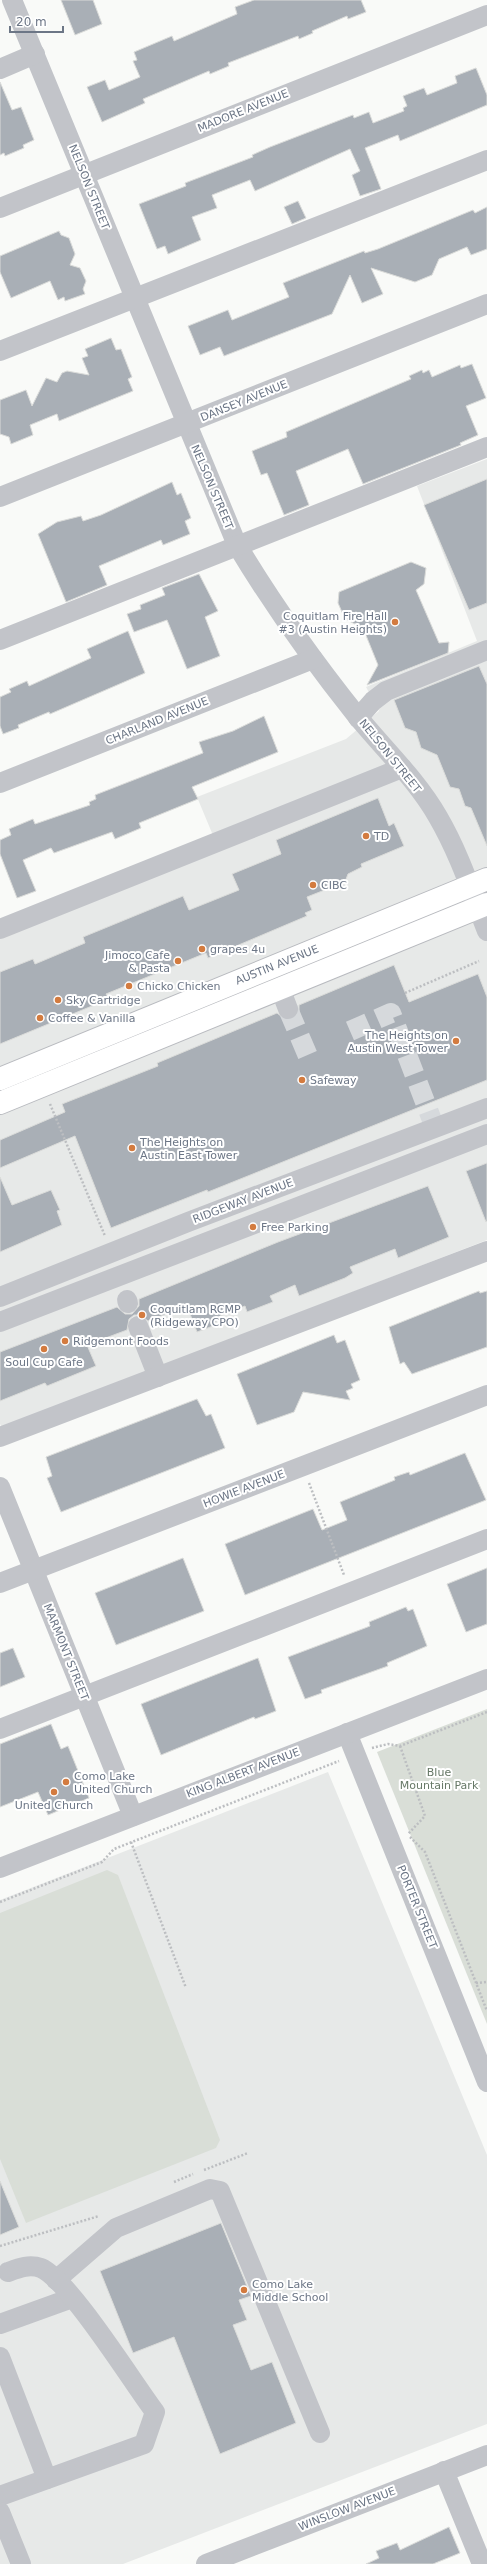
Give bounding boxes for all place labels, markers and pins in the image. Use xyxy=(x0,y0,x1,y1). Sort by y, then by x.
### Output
place label: Coquitlam Fire Hall #3 (Austin Heights) xyxy=(279,610,387,636)
marker: Coquitlam Fire Hall #3 (Austin Heights) xyxy=(390,617,400,627)
place label: TD xyxy=(373,830,389,843)
marker: TD xyxy=(361,831,371,841)
place label: CIBC xyxy=(321,879,347,892)
marker: CIBC xyxy=(308,880,318,890)
place label: grapes 4u xyxy=(210,943,265,956)
marker: grapes 4u xyxy=(197,944,207,954)
place label: Jimoco Cafe & Pasta xyxy=(104,949,170,975)
marker: Jimoco Cafe & Pasta xyxy=(173,956,183,966)
place label: Chicko Chicken xyxy=(137,980,220,993)
marker: Chicko Chicken xyxy=(124,981,134,991)
place label: Sky Cartridge xyxy=(66,994,141,1007)
marker: Sky Cartridge xyxy=(53,995,63,1005)
place label: Coffee & Vanilla xyxy=(48,1012,135,1025)
marker: Coffee & Vanilla xyxy=(35,1013,45,1023)
place label: The Heights on Austin West Tower xyxy=(348,1029,448,1055)
marker: The Heights on Austin West Tower xyxy=(451,1036,461,1046)
place label: Safeway xyxy=(310,1074,357,1087)
marker: Safeway xyxy=(297,1075,307,1085)
place label: The Heights on Austin East Tower xyxy=(139,1136,238,1162)
marker: The Heights on Austin East Tower xyxy=(127,1143,137,1153)
place label: Free Parking xyxy=(261,1221,329,1234)
marker: Free Parking xyxy=(248,1222,258,1232)
place label: Coquitlam RCMP (Ridgeway CPO) xyxy=(150,1303,241,1329)
marker: Coquitlam RCMP (Ridgeway CPO) xyxy=(137,1310,147,1320)
place label: Ridgemont Foods xyxy=(73,1335,169,1348)
marker: Ridgemont Foods xyxy=(60,1336,70,1346)
marker: Soul Cup Cafe xyxy=(39,1344,49,1354)
place label: Soul Cup Cafe xyxy=(5,1356,83,1369)
place label: Como Lake United Church xyxy=(74,1770,153,1796)
marker: Como Lake United Church xyxy=(61,1777,71,1787)
marker: United Church xyxy=(49,1787,59,1797)
place label: United Church xyxy=(15,1799,93,1812)
place label: Como Lake Middle School xyxy=(252,2278,328,2304)
marker: Como Lake Middle School xyxy=(239,2285,249,2295)

